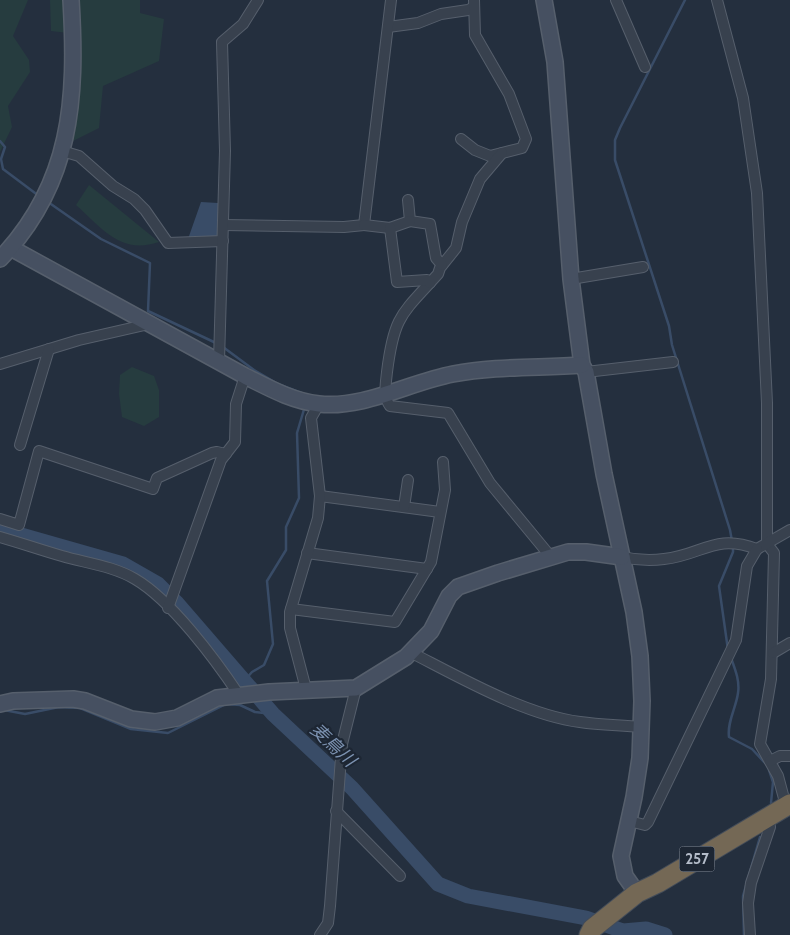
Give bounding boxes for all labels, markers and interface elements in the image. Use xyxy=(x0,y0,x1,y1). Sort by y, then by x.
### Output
water label: 麦鳥川 xyxy=(306,719,362,773)
road number: 257 xyxy=(680,846,714,872)

